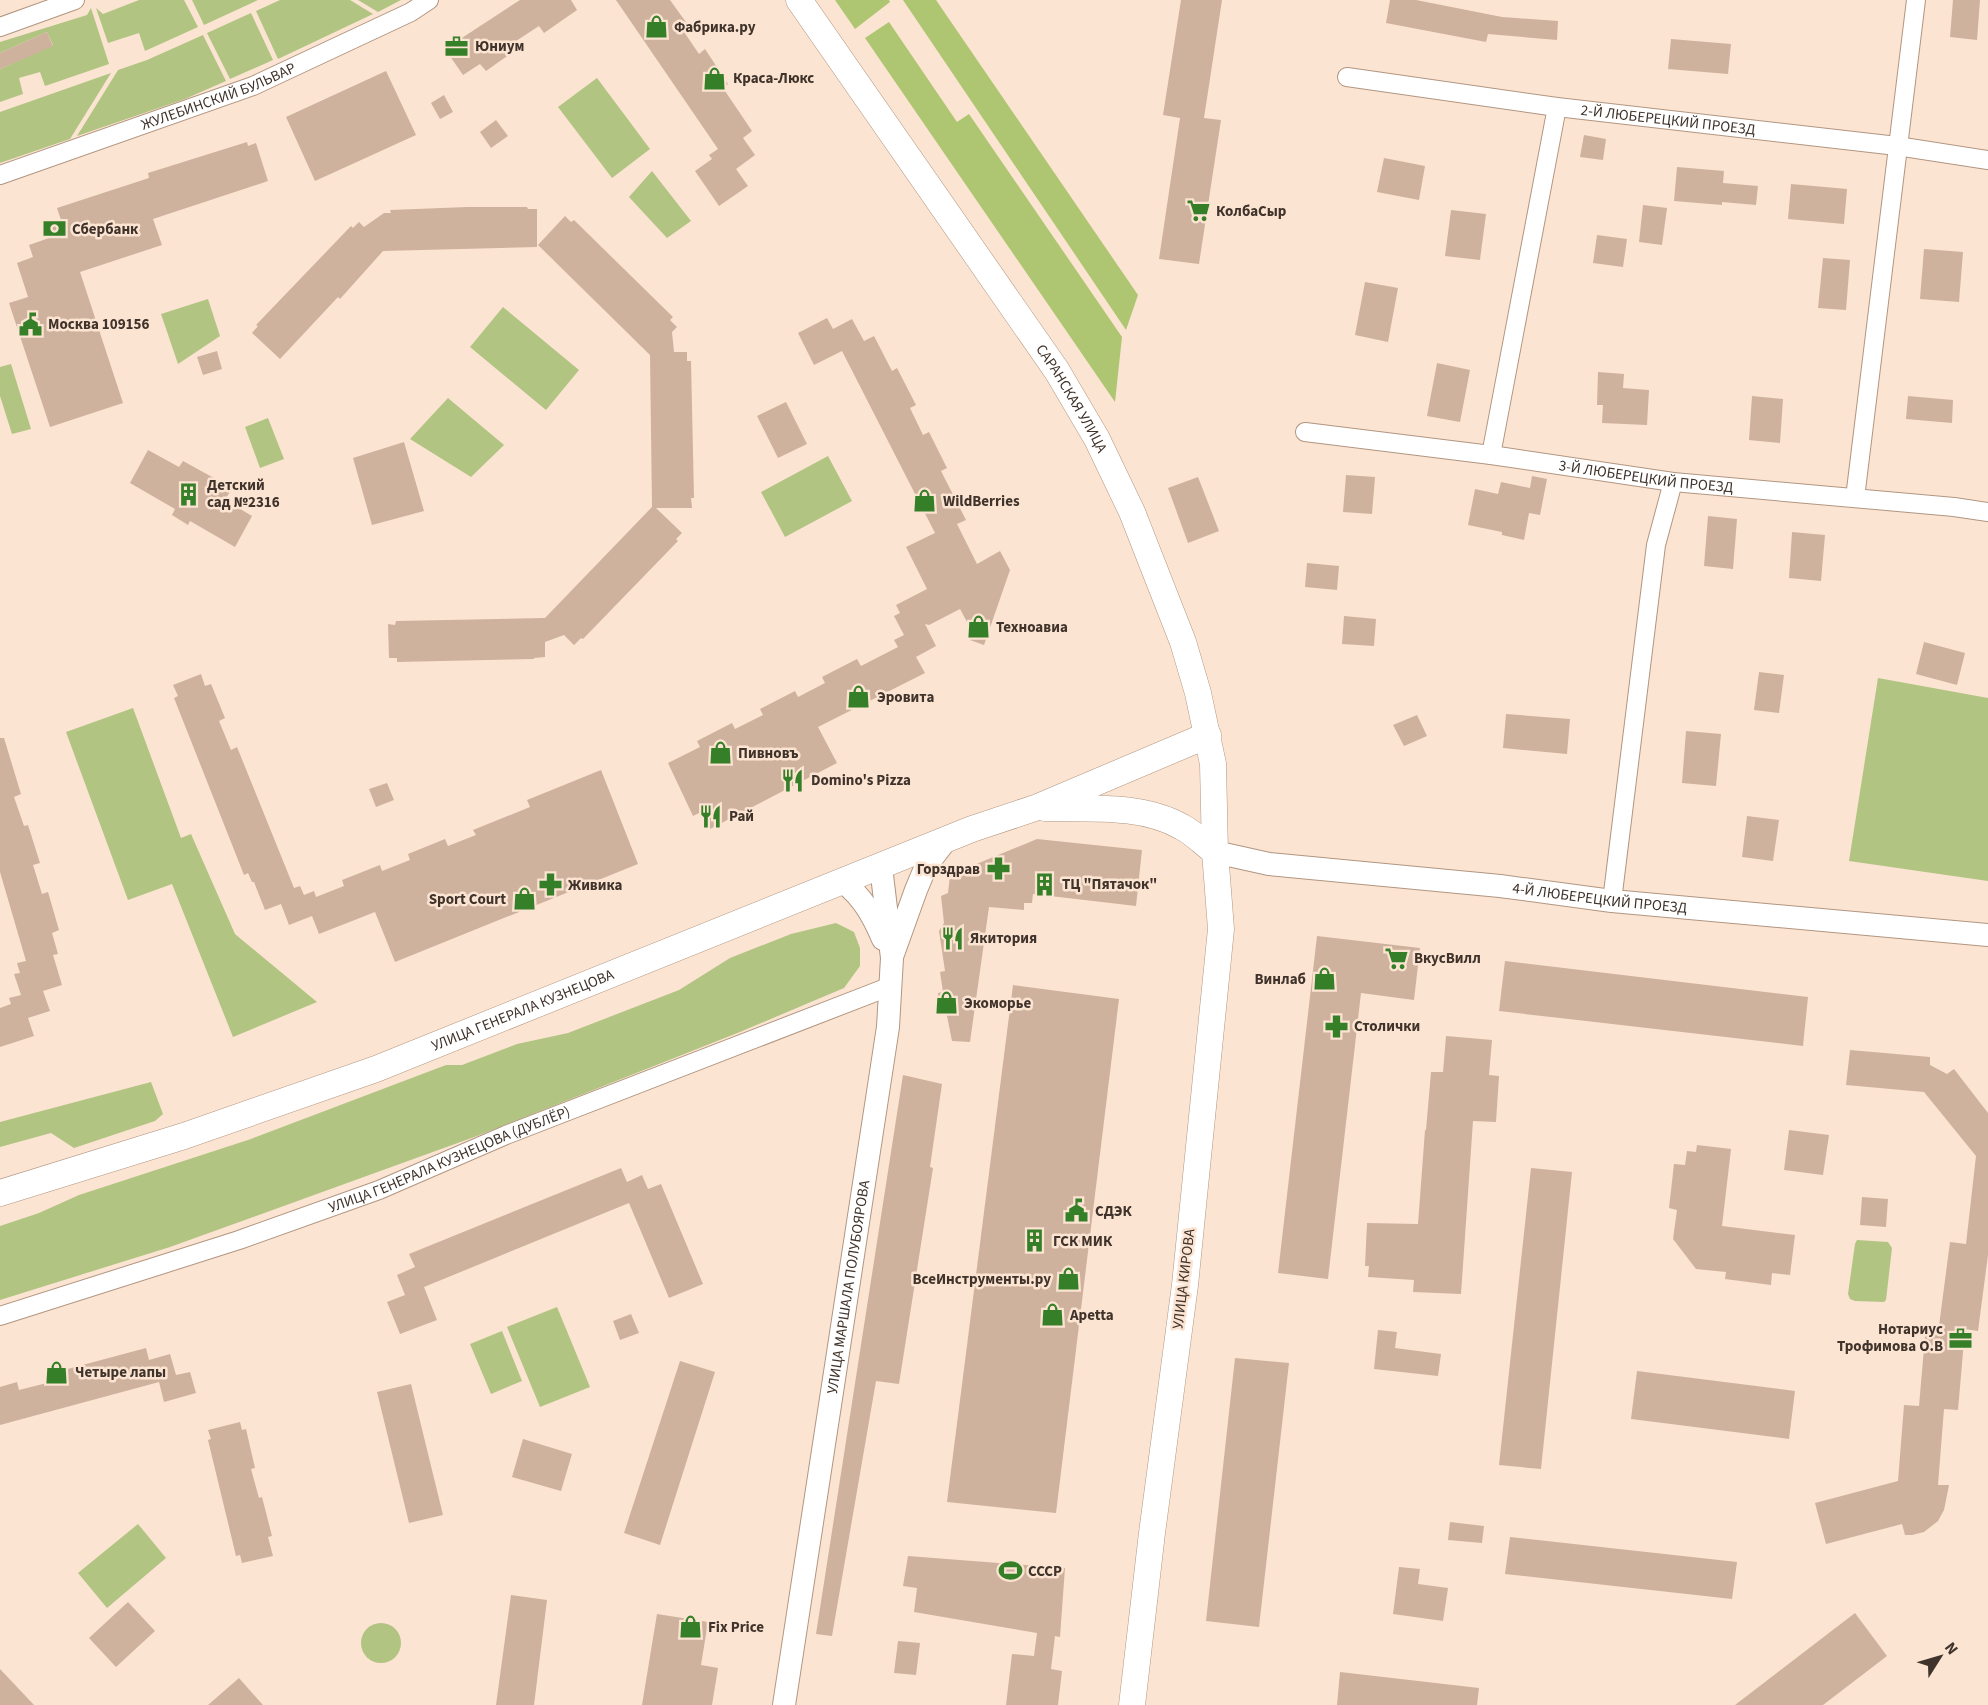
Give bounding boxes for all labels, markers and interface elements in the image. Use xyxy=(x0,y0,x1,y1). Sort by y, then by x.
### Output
shop icon: Фабрика.ру xyxy=(643,14,669,40)
place label: Фабрика.ру xyxy=(674,17,756,38)
office icon: Юниум xyxy=(444,33,470,59)
place label: Юниум xyxy=(475,36,524,57)
street label: ЖУЛЕБИНСКИЙ БУЛЬВАР xyxy=(138,57,299,135)
shop icon: Краса-Люкс xyxy=(702,65,728,91)
place label: Краса-Люкс xyxy=(733,68,814,89)
street label: 2-Й ЛЮБЕРЕЦКИЙ ПРОЕЗД xyxy=(1580,99,1757,140)
supermarket icon: КолбаСыр xyxy=(1185,198,1211,224)
place label: КолбаСыр xyxy=(1216,201,1287,222)
bank icon: Сбербанк xyxy=(41,216,67,242)
place label: Сбербанк xyxy=(72,219,139,240)
public building icon: Москва 109156 xyxy=(17,311,43,337)
place label: Москва 109156 xyxy=(48,314,149,335)
street label: САРАНСКАЯ УЛИЦА xyxy=(1031,340,1113,457)
street label: 3-Й ЛЮБЕРЕЦКИЙ ПРОЕЗД xyxy=(1558,455,1734,498)
place label: Детский сад №2316 xyxy=(207,475,280,513)
building icon: Детский сад №2316 xyxy=(176,481,202,507)
shop icon: WildBerries xyxy=(912,488,938,514)
place label: WildBerries xyxy=(943,491,1020,512)
shop icon: Техноавиа xyxy=(965,614,991,640)
place label: Техноавиа xyxy=(996,617,1068,638)
shop icon: Эровита xyxy=(846,684,872,710)
place label: Эровита xyxy=(877,687,934,708)
shop icon: Пивновъ xyxy=(707,740,733,766)
place label: Пивновъ xyxy=(738,743,799,764)
restaurant icon: Domino's Pizza xyxy=(780,767,806,793)
place label: Domino's Pizza xyxy=(811,770,911,791)
restaurant icon: Рай xyxy=(698,803,724,829)
place label: Рай xyxy=(729,806,754,827)
pharmacy icon: Горздрав xyxy=(985,856,1011,882)
place label: Горздрав xyxy=(917,859,980,880)
building icon: ТЦ "Пятачок" xyxy=(1031,871,1057,897)
pharmacy icon: Живика xyxy=(537,872,563,898)
place label: ТЦ "Пятачок" xyxy=(1062,874,1157,895)
place label: Живика xyxy=(568,875,623,896)
street label: 4-Й ЛЮБЕРЕЦКИЙ ПРОЕЗД xyxy=(1511,877,1688,918)
shop icon: Sport Court xyxy=(511,886,537,912)
place label: Sport Court xyxy=(429,889,506,910)
restaurant icon: Якитория xyxy=(939,925,965,951)
place label: Якитория xyxy=(970,928,1037,949)
supermarket icon: ВкусВилл xyxy=(1383,945,1409,971)
place label: ВкусВилл xyxy=(1414,948,1481,969)
street label: УЛИЦА ГЕНЕРАЛА КУЗНЕЦОВА xyxy=(428,963,618,1056)
shop icon: Винлаб xyxy=(1311,966,1337,992)
place label: Винлаб xyxy=(1255,969,1306,990)
shop icon: Экоморье xyxy=(933,990,959,1016)
place label: Экоморье xyxy=(964,993,1031,1014)
pharmacy icon: Столички xyxy=(1323,1013,1349,1039)
place label: Столички xyxy=(1354,1016,1420,1037)
street label: УЛИЦА ГЕНЕРАЛА КУЗНЕЦОВА (ДУБЛЁР) xyxy=(325,1101,573,1218)
street label: УЛИЦА МАРШАЛА ПОЛУБОЯРОВА xyxy=(821,1178,875,1395)
public building icon: СДЭК xyxy=(1064,1198,1090,1224)
place label: СДЭК xyxy=(1095,1201,1133,1222)
street label: УЛИЦА КИРОВА xyxy=(1167,1227,1201,1330)
building icon: ГСК МИК xyxy=(1022,1228,1048,1254)
place label: ГСК МИК xyxy=(1053,1231,1113,1252)
shop icon: ВсеИнструменты.ру xyxy=(1056,1266,1082,1292)
place label: ВсеИнструменты.ру xyxy=(912,1269,1051,1290)
shop icon: Apetta xyxy=(1039,1302,1065,1328)
place label: Apetta xyxy=(1069,1305,1114,1326)
place label: Нотариус Трофимова О.В xyxy=(1837,1319,1943,1357)
office icon: Нотариус Трофимова О.В xyxy=(1948,1325,1974,1351)
shop icon: Четыре лапы xyxy=(44,1359,70,1385)
place label: Четыре лапы xyxy=(75,1362,166,1383)
sports icon: СССР xyxy=(997,1558,1023,1584)
place label: СССР xyxy=(1028,1561,1062,1582)
shop icon: Fix Price xyxy=(677,1614,703,1640)
place label: Fix Price xyxy=(708,1617,764,1638)
north arrow xyxy=(1910,1627,1970,1687)
text: N xyxy=(1939,1638,1963,1659)

